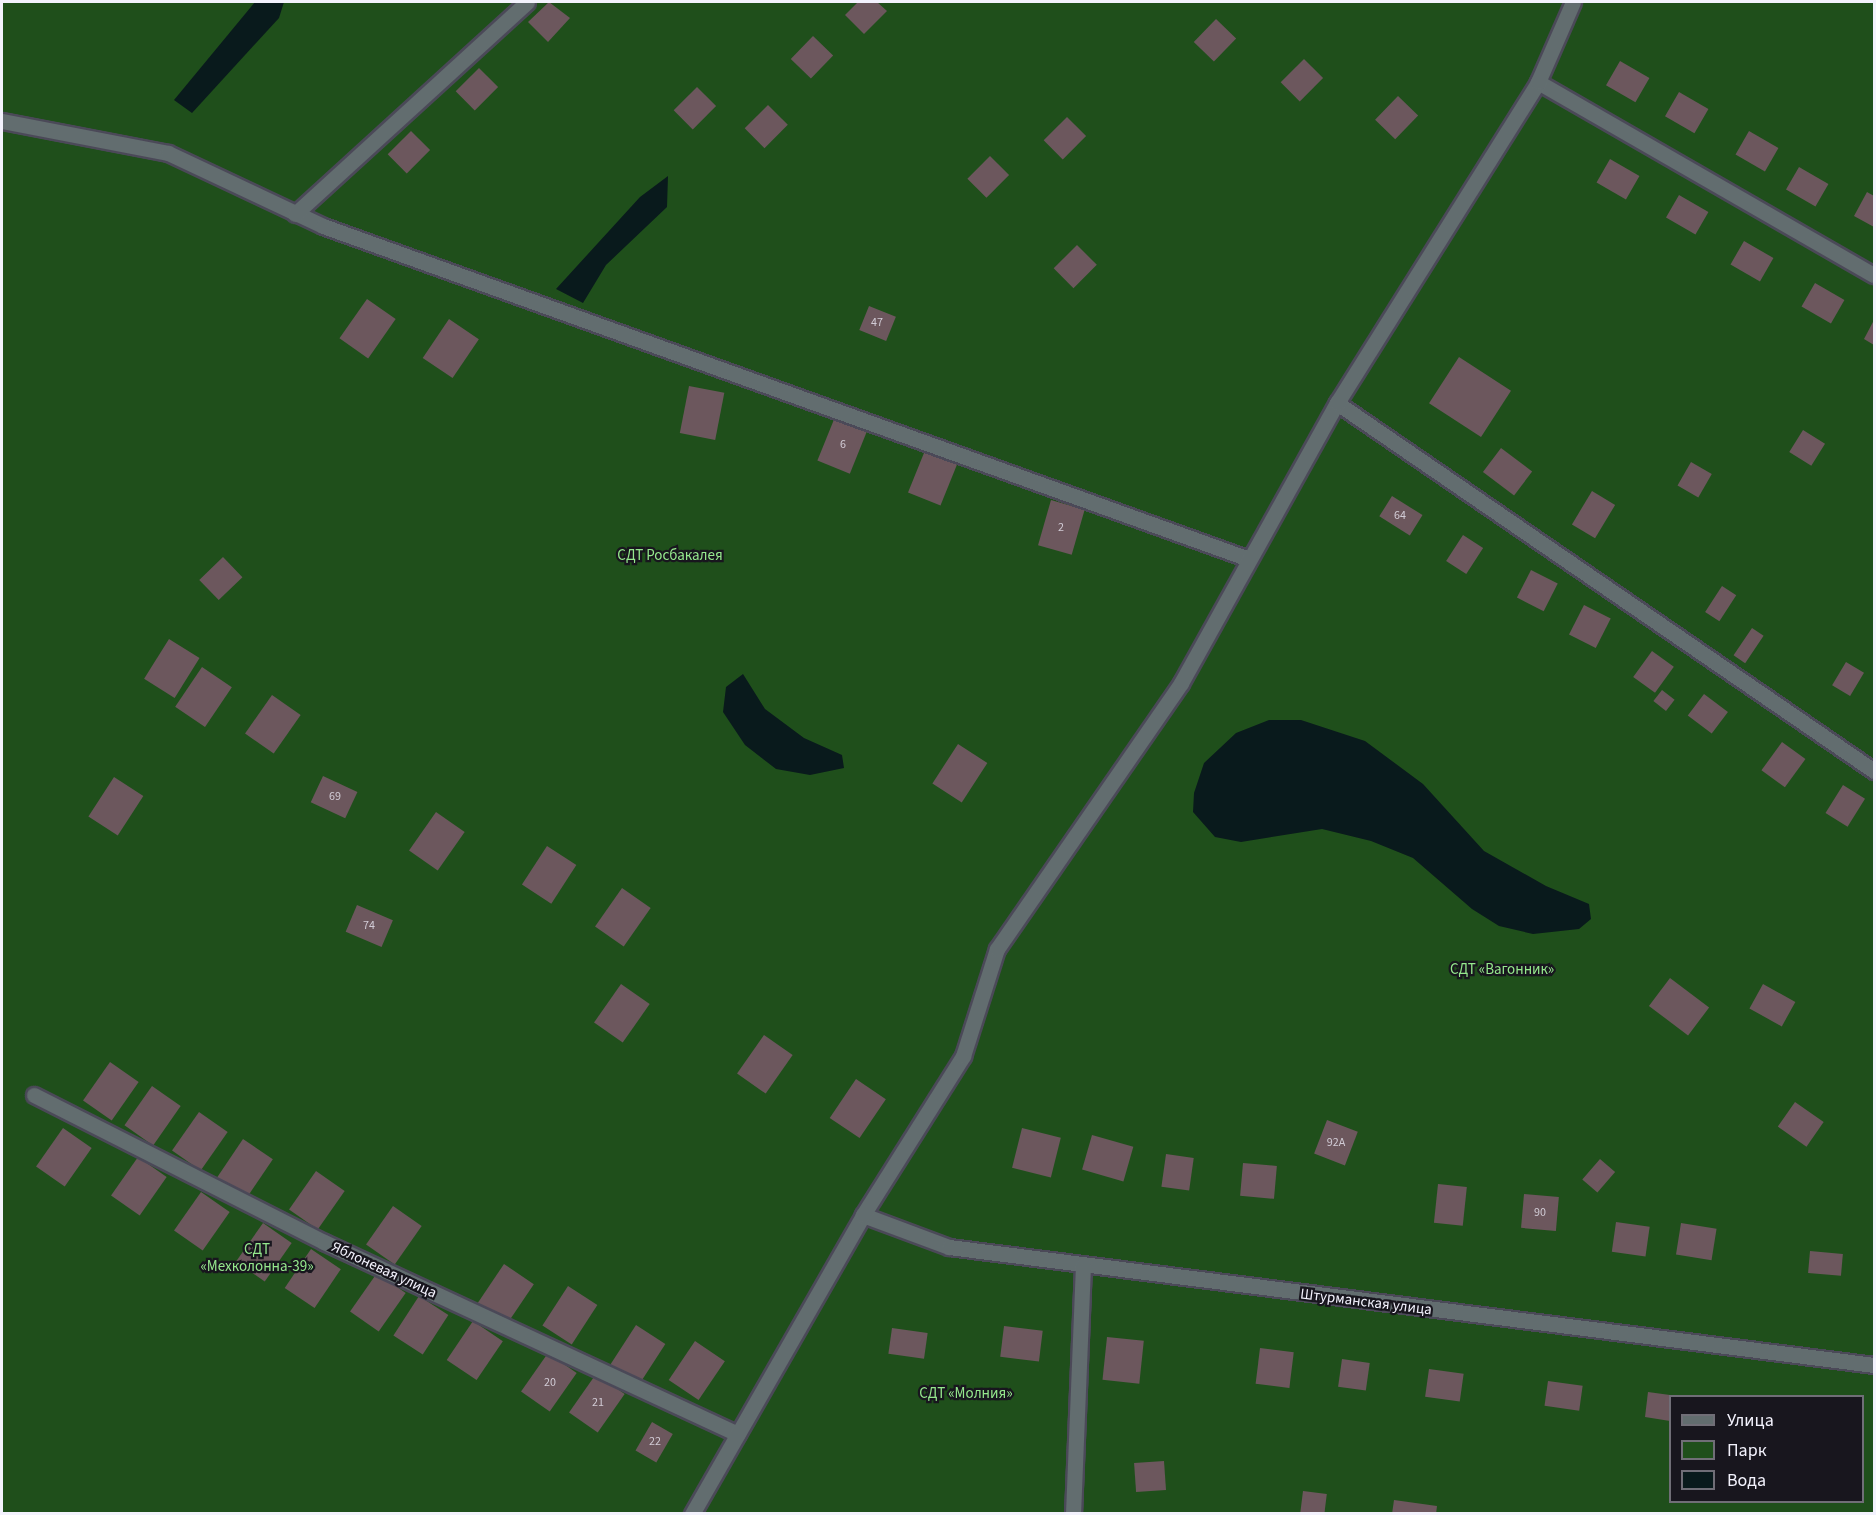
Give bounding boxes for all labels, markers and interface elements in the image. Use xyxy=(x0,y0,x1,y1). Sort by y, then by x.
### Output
house number: 47 xyxy=(871,316,883,330)
house number: 6 xyxy=(840,438,846,452)
house number: 64 xyxy=(1394,509,1406,523)
house number: 2 xyxy=(1058,521,1064,535)
park label: СДТ Росбакалея xyxy=(617,547,723,565)
house number: 69 xyxy=(329,790,341,804)
house number: 74 xyxy=(363,919,375,933)
park label: СДТ «Вагонник» xyxy=(1450,961,1554,979)
house number: 92А xyxy=(1327,1136,1345,1150)
house number: 90 xyxy=(1534,1206,1546,1220)
street label: Яблоневая улица xyxy=(329,1238,439,1302)
park label: СДТ «Мехколонна-39» xyxy=(200,1240,314,1275)
street label: Штурманская улица xyxy=(1299,1285,1433,1319)
house number: 20 xyxy=(544,1376,556,1390)
park label: СДТ «Молния» xyxy=(919,1385,1013,1403)
legend xyxy=(1669,1395,1864,1503)
house number: 21 xyxy=(592,1396,604,1410)
text: Улица xyxy=(1727,1408,1774,1433)
house number: 22 xyxy=(649,1435,661,1449)
text: Парк xyxy=(1727,1438,1767,1463)
text: Вода xyxy=(1727,1468,1766,1493)

